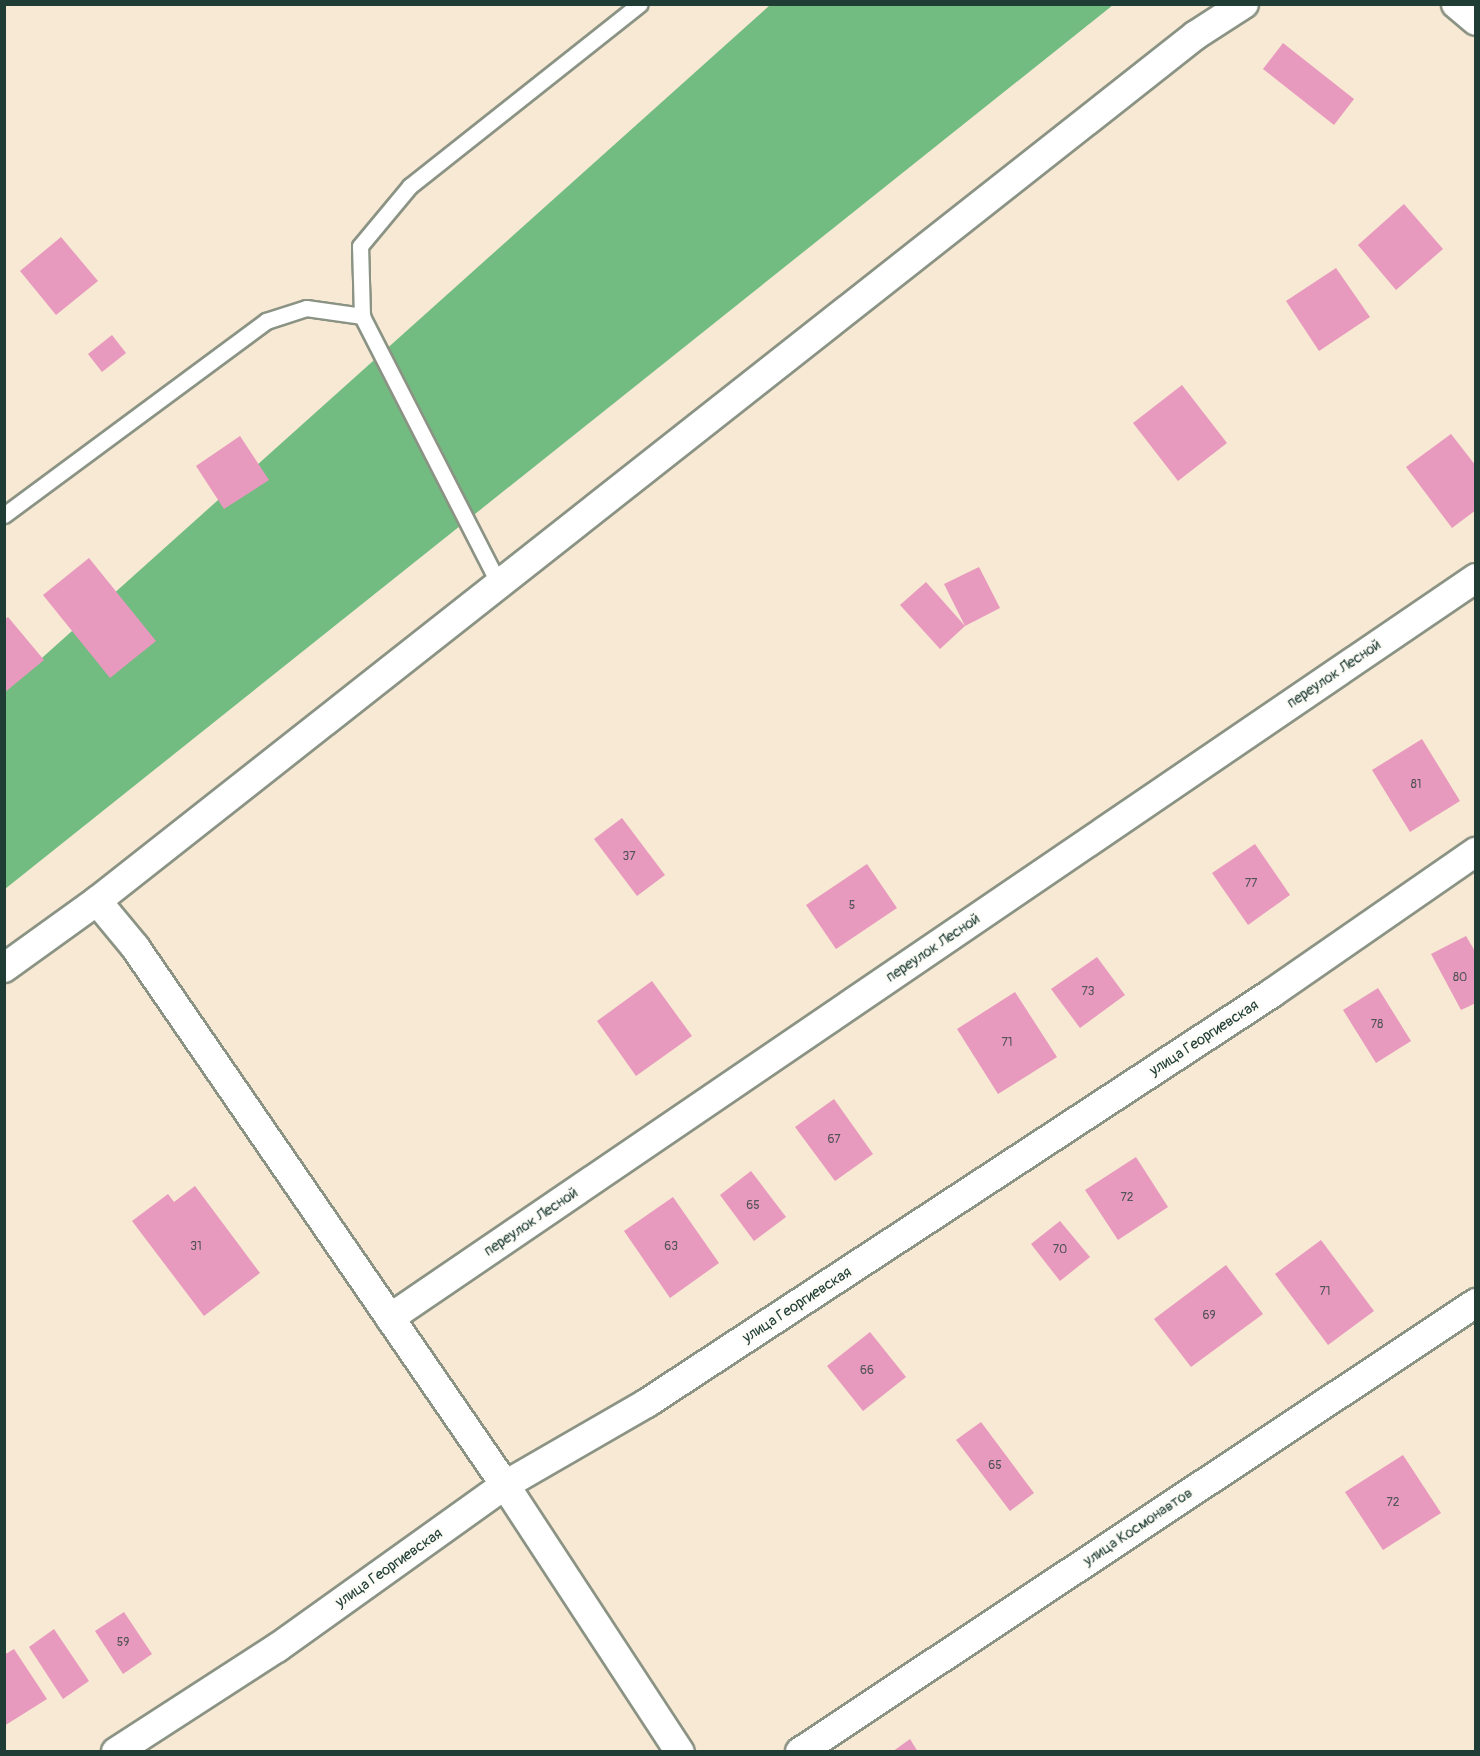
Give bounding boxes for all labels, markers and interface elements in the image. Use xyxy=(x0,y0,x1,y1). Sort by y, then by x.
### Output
street label: переулок Лесной xyxy=(1284,636,1384,712)
house number: 81 xyxy=(1411,778,1421,792)
house number: 37 xyxy=(622,850,636,864)
house number: 77 xyxy=(1245,877,1257,891)
house number: 5 xyxy=(849,899,855,913)
street label: переулок Лесной xyxy=(883,910,983,986)
house number: 80 xyxy=(1453,971,1467,985)
house number: 73 xyxy=(1081,985,1095,999)
street label: улица Георгиевская xyxy=(1146,996,1262,1080)
house number: 78 xyxy=(1371,1018,1383,1032)
house number: 71 xyxy=(1001,1036,1013,1050)
house number: 67 xyxy=(827,1133,841,1147)
street label: переулок Лесной xyxy=(481,1184,581,1260)
house number: 72 xyxy=(1120,1191,1134,1205)
house number: 65 xyxy=(746,1199,760,1213)
house number: 31 xyxy=(190,1240,202,1254)
house number: 63 xyxy=(664,1240,678,1254)
house number: 70 xyxy=(1053,1243,1067,1257)
street label: улица Георгиевская xyxy=(739,1263,855,1347)
house number: 71 xyxy=(1319,1285,1331,1299)
house number: 69 xyxy=(1202,1309,1216,1323)
house number: 66 xyxy=(860,1364,874,1378)
house number: 65 xyxy=(988,1459,1002,1473)
street label: улица Космонавтов xyxy=(1080,1484,1196,1570)
house number: 72 xyxy=(1386,1496,1400,1510)
street label: улица Георгиевская xyxy=(332,1524,446,1612)
house number: 59 xyxy=(117,1636,129,1650)

